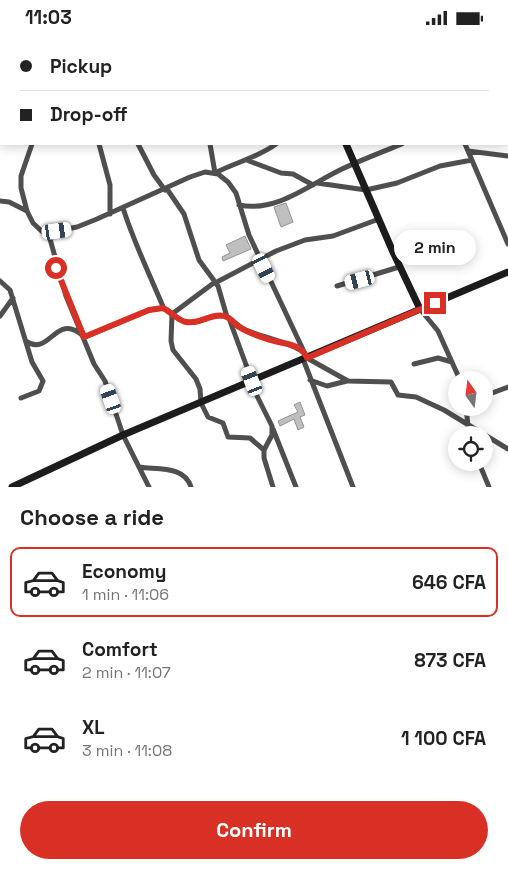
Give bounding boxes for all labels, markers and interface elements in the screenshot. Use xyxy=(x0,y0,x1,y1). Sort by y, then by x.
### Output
text: 11:03 xyxy=(25,5,72,30)
text: Pickup xyxy=(50,54,112,79)
text: Drop-off xyxy=(50,102,128,127)
car xyxy=(41,221,72,241)
callout: 2 min xyxy=(394,231,476,265)
text: 2 min xyxy=(414,237,456,258)
car xyxy=(250,251,277,285)
route start xyxy=(45,257,67,279)
car xyxy=(343,269,376,291)
route end xyxy=(424,292,446,314)
car xyxy=(239,364,264,398)
north arrow xyxy=(448,371,492,416)
map controls xyxy=(448,371,493,471)
car xyxy=(99,382,122,416)
button: locate xyxy=(448,426,493,471)
text: Choose a ride xyxy=(20,503,164,531)
text: Economy xyxy=(82,559,166,584)
icon: car xyxy=(22,560,67,605)
text: 646 CFA xyxy=(412,570,486,595)
text: 1 min · 11:06 xyxy=(82,584,169,605)
text: Comfort xyxy=(82,637,158,662)
icon: car xyxy=(22,638,67,683)
text: 873 CFA xyxy=(414,648,486,673)
text: 2 min · 11:07 xyxy=(82,662,171,683)
text: XL xyxy=(82,715,105,740)
icon: car xyxy=(22,716,67,761)
text: 1 100 CFA xyxy=(401,726,486,751)
text: 3 min · 11:08 xyxy=(82,740,172,761)
button: Confirm xyxy=(20,801,488,859)

